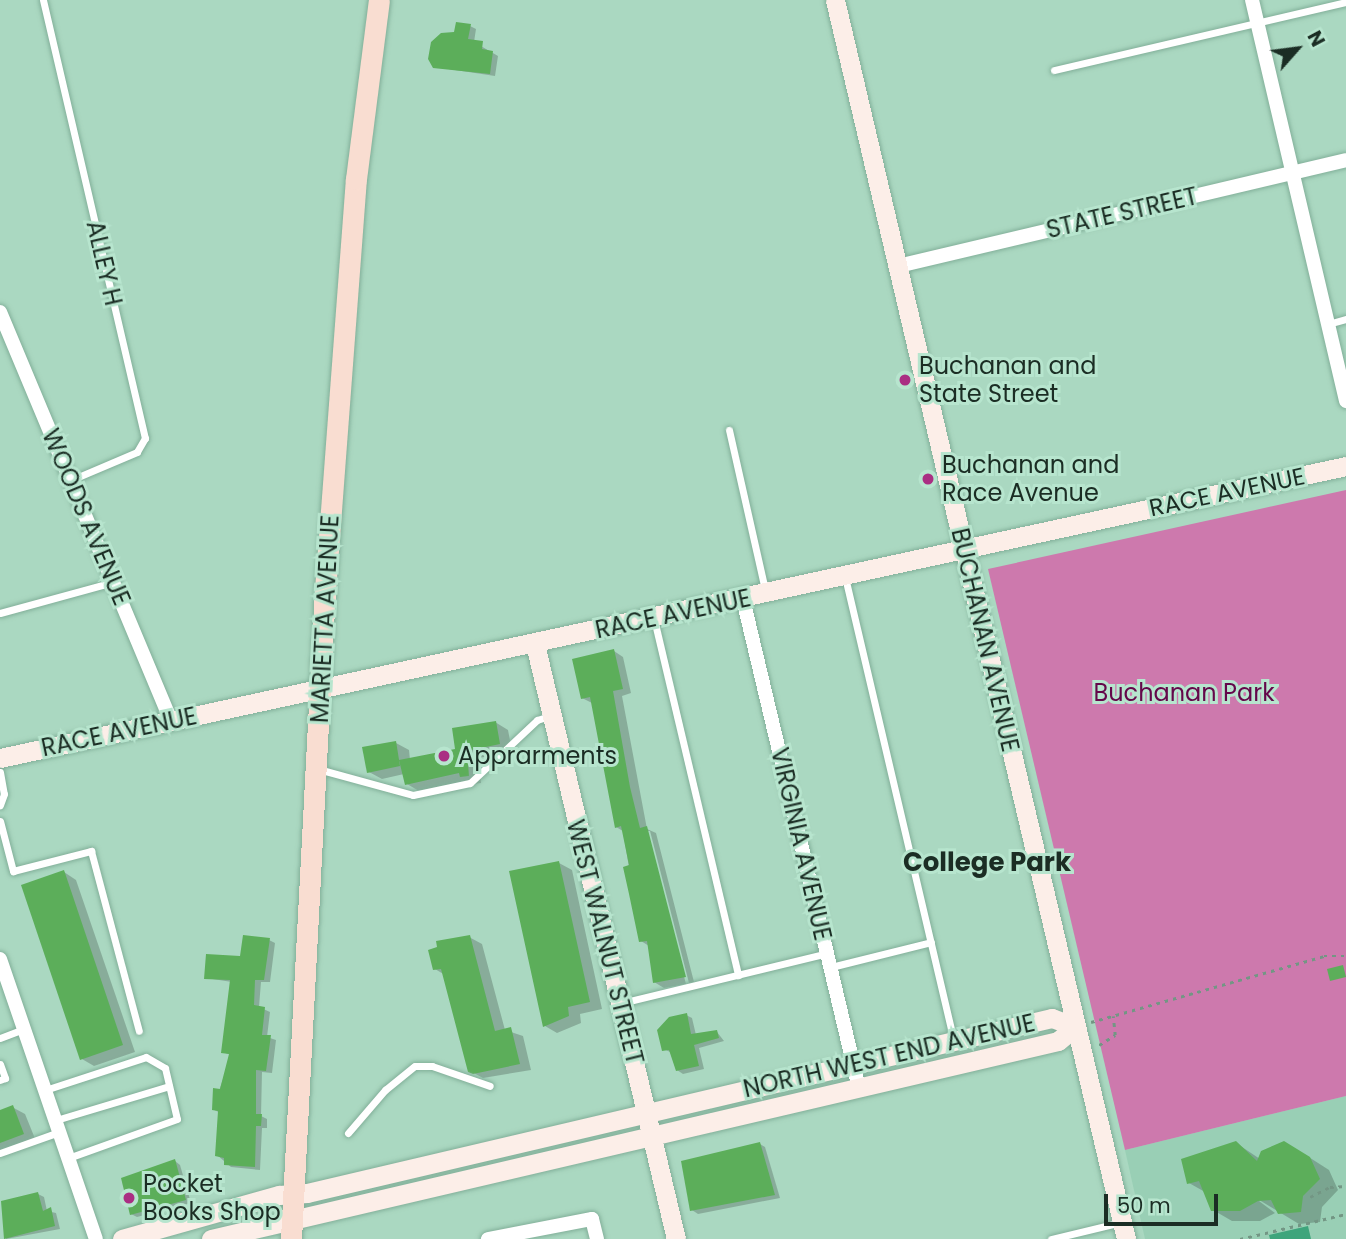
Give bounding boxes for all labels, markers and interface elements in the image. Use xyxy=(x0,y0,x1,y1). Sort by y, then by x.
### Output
north arrow xyxy=(1262,14,1332,84)
text: N xyxy=(1301,26,1331,52)
street label: STATE STREET xyxy=(1044,182,1200,244)
street label: ALLEY H xyxy=(80,218,128,308)
place label: Buchanan and State Street xyxy=(919,352,1096,408)
marker: Buchanan and State Street xyxy=(897,372,913,388)
street label: WOODS AVENUE xyxy=(36,425,136,609)
place label: Buchanan and Race Avenue xyxy=(942,451,1119,507)
street label: RACE AVENUE xyxy=(1147,461,1307,523)
marker: Buchanan and Race Avenue xyxy=(920,471,936,487)
street label: MARIETTA AVENUE xyxy=(305,514,345,724)
street label: BUCHANAN AVENUE xyxy=(945,525,1025,755)
street label: RACE AVENUE xyxy=(593,583,753,645)
park label: Buchanan Park xyxy=(1093,679,1275,707)
street label: RACE AVENUE xyxy=(39,701,199,763)
place label: Apprarments xyxy=(458,742,617,770)
street label: VIRGINIA AVENUE xyxy=(765,745,837,943)
marker: Apprarments xyxy=(436,748,452,764)
street label: WEST WALNUT STREET xyxy=(561,817,649,1067)
district label: College Park xyxy=(903,847,1071,879)
street label: NORTH WEST END AVENUE xyxy=(740,1008,1038,1104)
place label: Pocket Books Shop xyxy=(143,1170,281,1226)
scale bar xyxy=(1108,1180,1222,1224)
marker: Pocket Books Shop xyxy=(121,1190,137,1206)
text: 50 m xyxy=(1117,1191,1171,1220)

